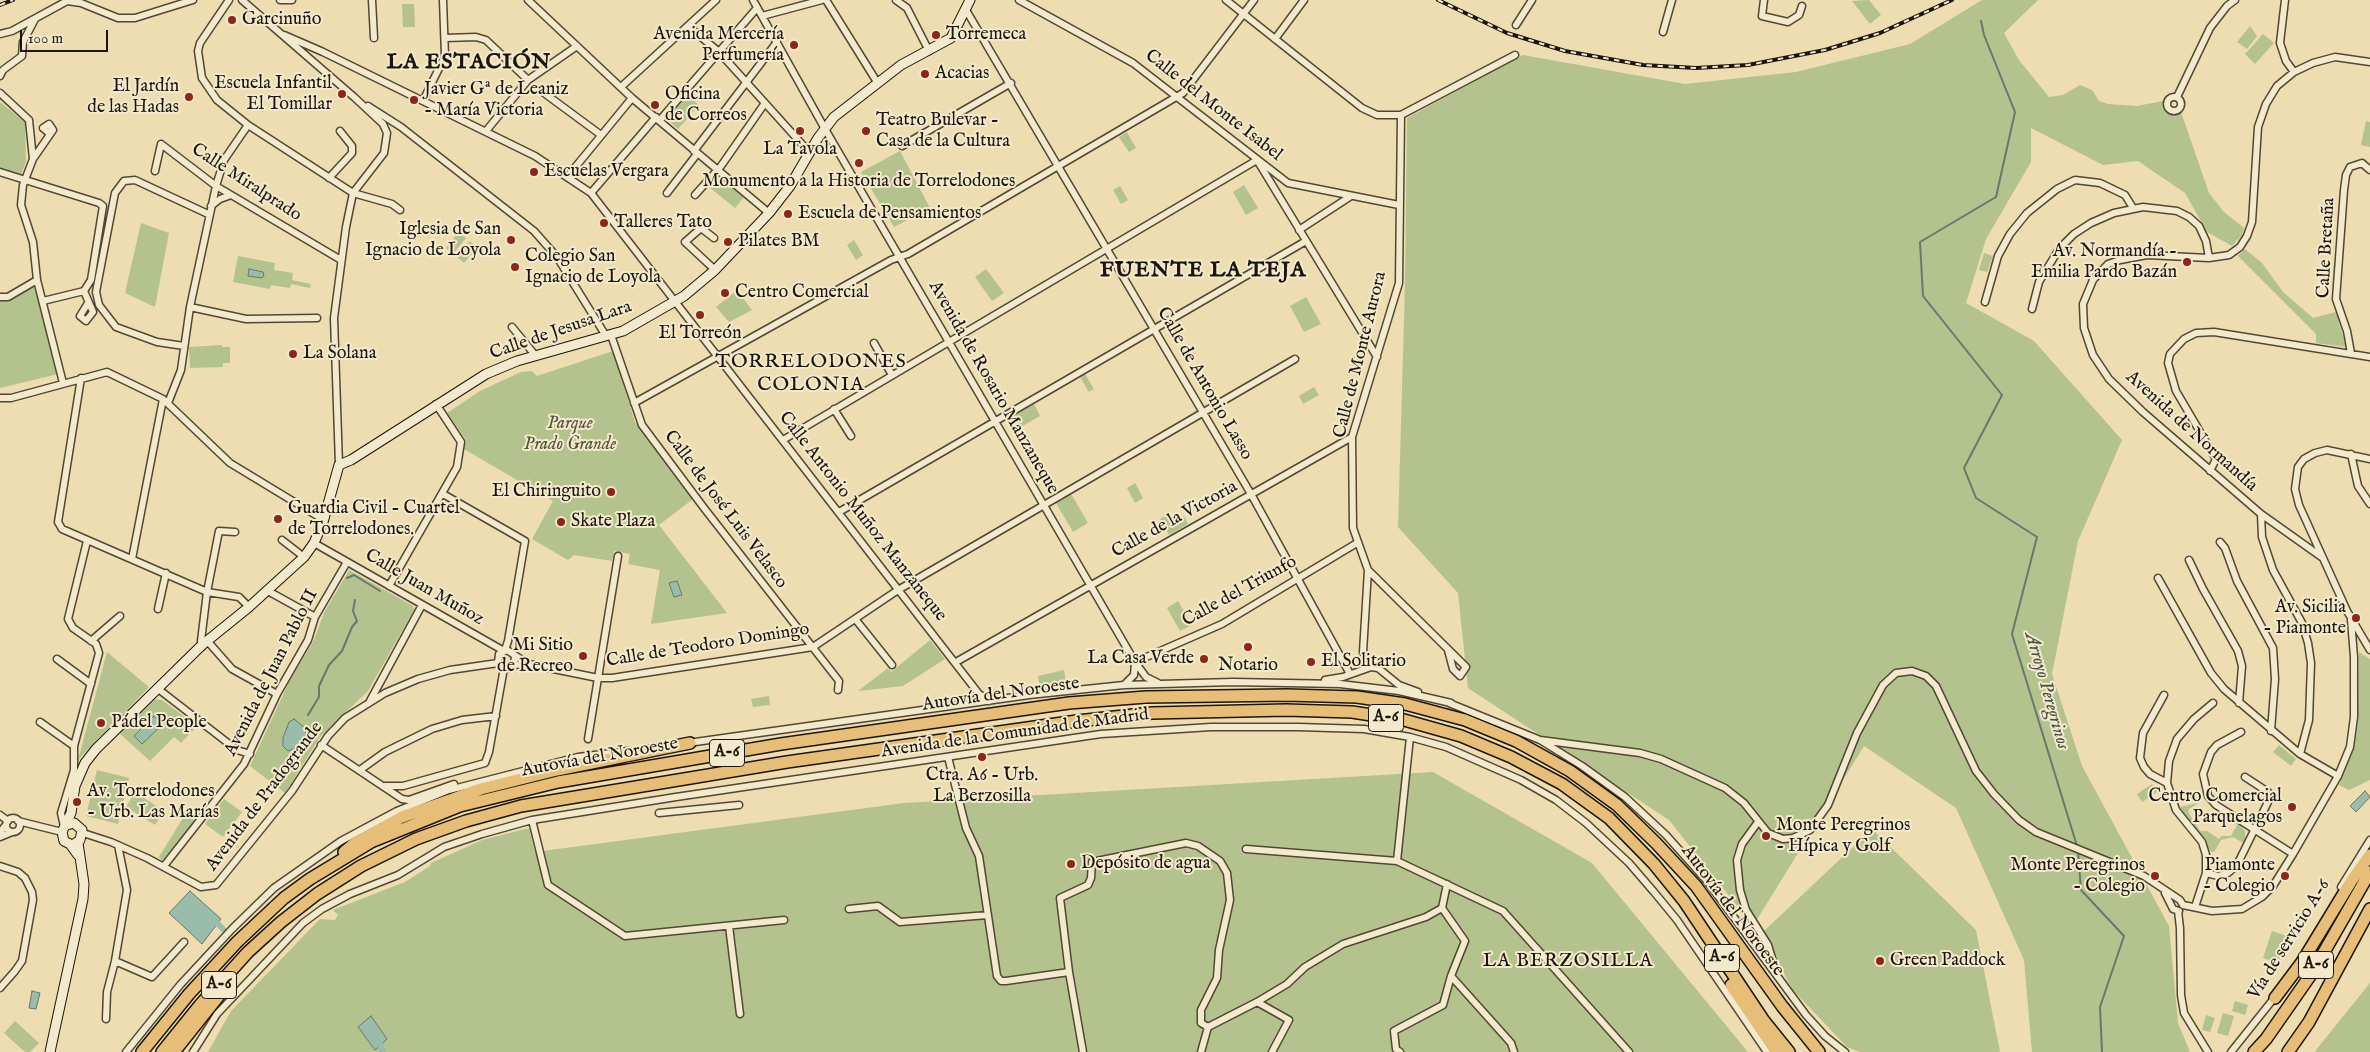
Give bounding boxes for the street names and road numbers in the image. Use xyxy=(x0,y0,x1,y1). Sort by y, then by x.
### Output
street label: Calle del Monte Isabel xyxy=(1140,46,1286,166)
street label: Calle Miralprado xyxy=(187,139,305,227)
street label: Calle Bretaña xyxy=(2314,197,2340,299)
street label: Calle de Monte Aurora xyxy=(1330,270,1392,440)
street label: Avenida de Rosario Manzaneque xyxy=(923,278,1063,498)
street label: Calle de Jesusa Lara xyxy=(487,297,635,365)
street label: Calle de Antonio Lasso xyxy=(1151,304,1257,464)
street label: Avenida de Normandía xyxy=(2121,367,2261,497)
street label: Calle Antonio Muñoz Manzaneque xyxy=(773,408,951,626)
street label: Calle de José Luis Velasco xyxy=(659,427,791,593)
street label: Calle de la Victoria xyxy=(1108,477,1242,563)
street label: Calle Juan Muñoz xyxy=(361,545,487,631)
street label: Calle del Triunfo xyxy=(1179,552,1301,632)
street label: Avenida de Juan Pablo II xyxy=(221,586,323,760)
street label: Calle de Teodoro Domingo xyxy=(605,619,811,673)
street label: Autovía del Noroeste xyxy=(921,673,1081,717)
road number: A-6 xyxy=(1368,704,1404,731)
street label: Avenida de la Comunidad de Madrid xyxy=(880,705,1150,763)
street label: Avenida de Pradogrande xyxy=(202,718,328,876)
street label: Autovía del Noroeste xyxy=(520,734,680,782)
road number: A-6 xyxy=(710,740,744,766)
street label: Autovía del Noroeste xyxy=(1676,841,1788,981)
street label: Vía de servicio A-6 xyxy=(2244,876,2336,1004)
road number: A-6 xyxy=(1704,944,1740,971)
road number: A-6 xyxy=(2298,952,2334,978)
road number: A-6 xyxy=(202,972,236,998)

